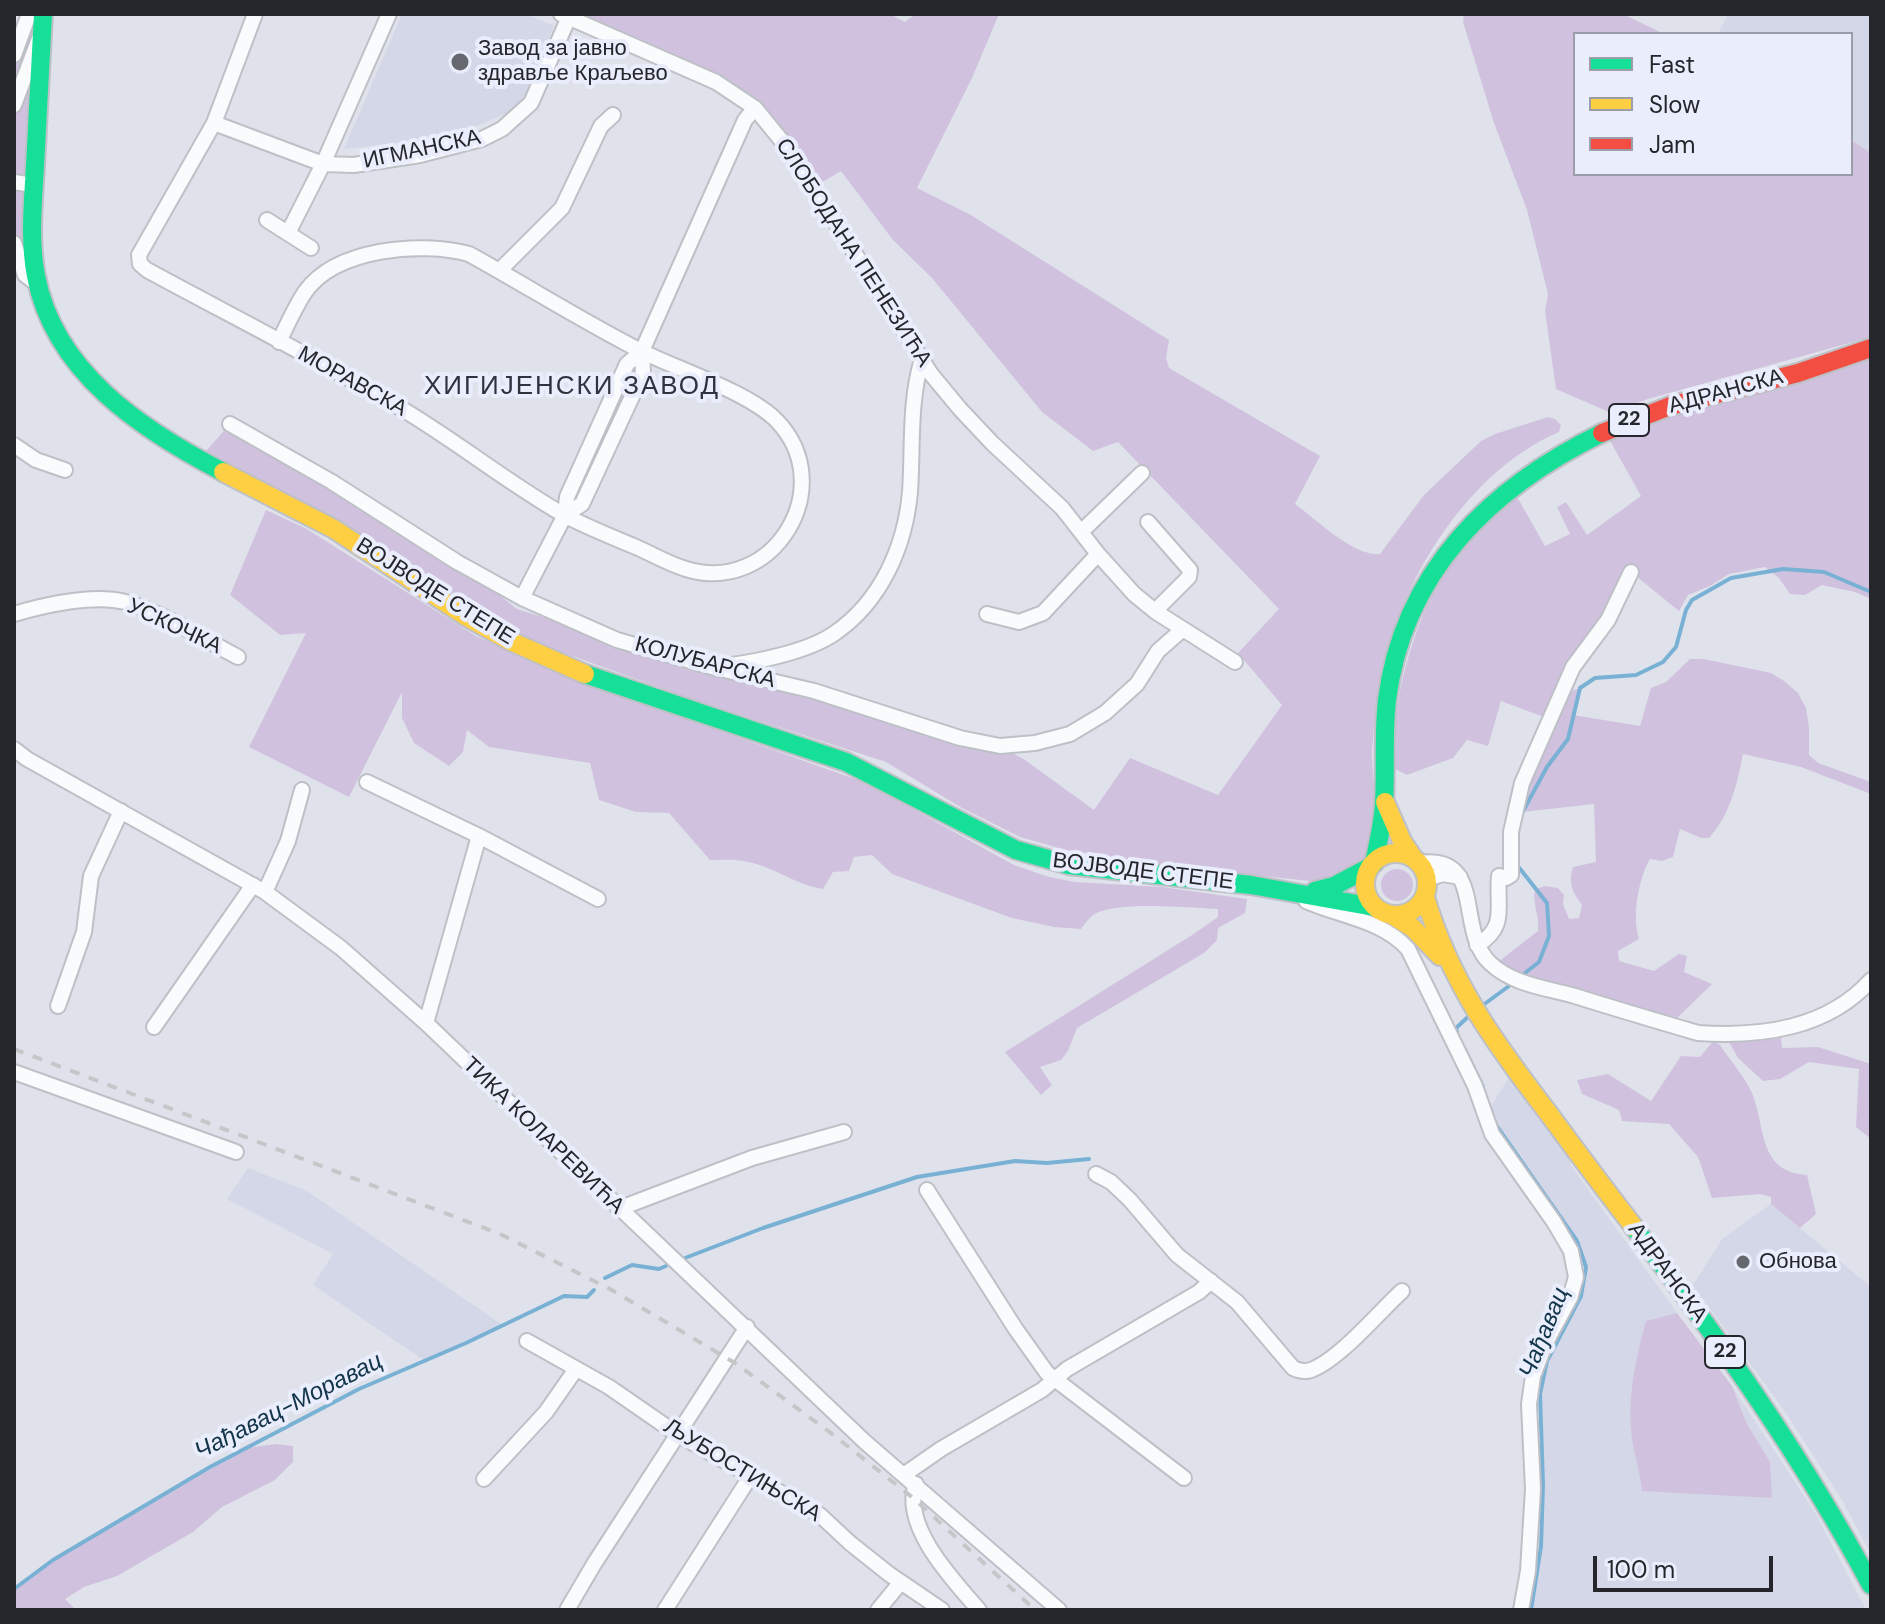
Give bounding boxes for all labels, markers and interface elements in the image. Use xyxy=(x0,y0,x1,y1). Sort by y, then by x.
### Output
legend xyxy=(1573,32,1853,176)
place label: Завод за јавно здравље Краљево xyxy=(478,36,668,88)
text: Fast xyxy=(1649,49,1695,80)
marker: Завод за јавно здравље Краљево xyxy=(449,51,471,73)
text: Slow xyxy=(1649,89,1700,120)
street label: ИГМАНСКА xyxy=(361,125,483,175)
text: Jam xyxy=(1649,129,1695,160)
street label: СЛОБОДАНА ПЕНЕЗИЋА xyxy=(769,134,937,372)
street label: МОРАВСКА xyxy=(293,341,411,423)
street label: АДРАНСКА xyxy=(1666,364,1786,420)
district label: ХИГИЈЕНСКИ ЗАВОД xyxy=(424,371,720,403)
road number: 22 xyxy=(1609,404,1649,436)
street label: ВОЈВОДЕ СТЕПЕ xyxy=(351,533,519,651)
street label: УСКОЧКА xyxy=(123,594,225,660)
street label: КОЛУБАРСКА xyxy=(632,632,778,694)
street label: ВОЈВОДЕ СТЕПЕ xyxy=(1051,848,1235,896)
street label: ТИКА КОЛАРЕВИЋА xyxy=(457,1052,629,1220)
street label: АДРАНСКА xyxy=(1622,1218,1712,1328)
place label: Обнова xyxy=(1759,1249,1837,1275)
marker: Обнова xyxy=(1734,1253,1752,1271)
water label: Чађавац xyxy=(1514,1283,1576,1383)
road number: 22 xyxy=(1705,1336,1745,1368)
water label: Чађавац-Моравац xyxy=(190,1347,388,1467)
street label: ЉУБОСТИЊСКА xyxy=(659,1414,825,1528)
scale bar xyxy=(1597,1540,1777,1590)
text: 100 m xyxy=(1607,1554,1675,1585)

